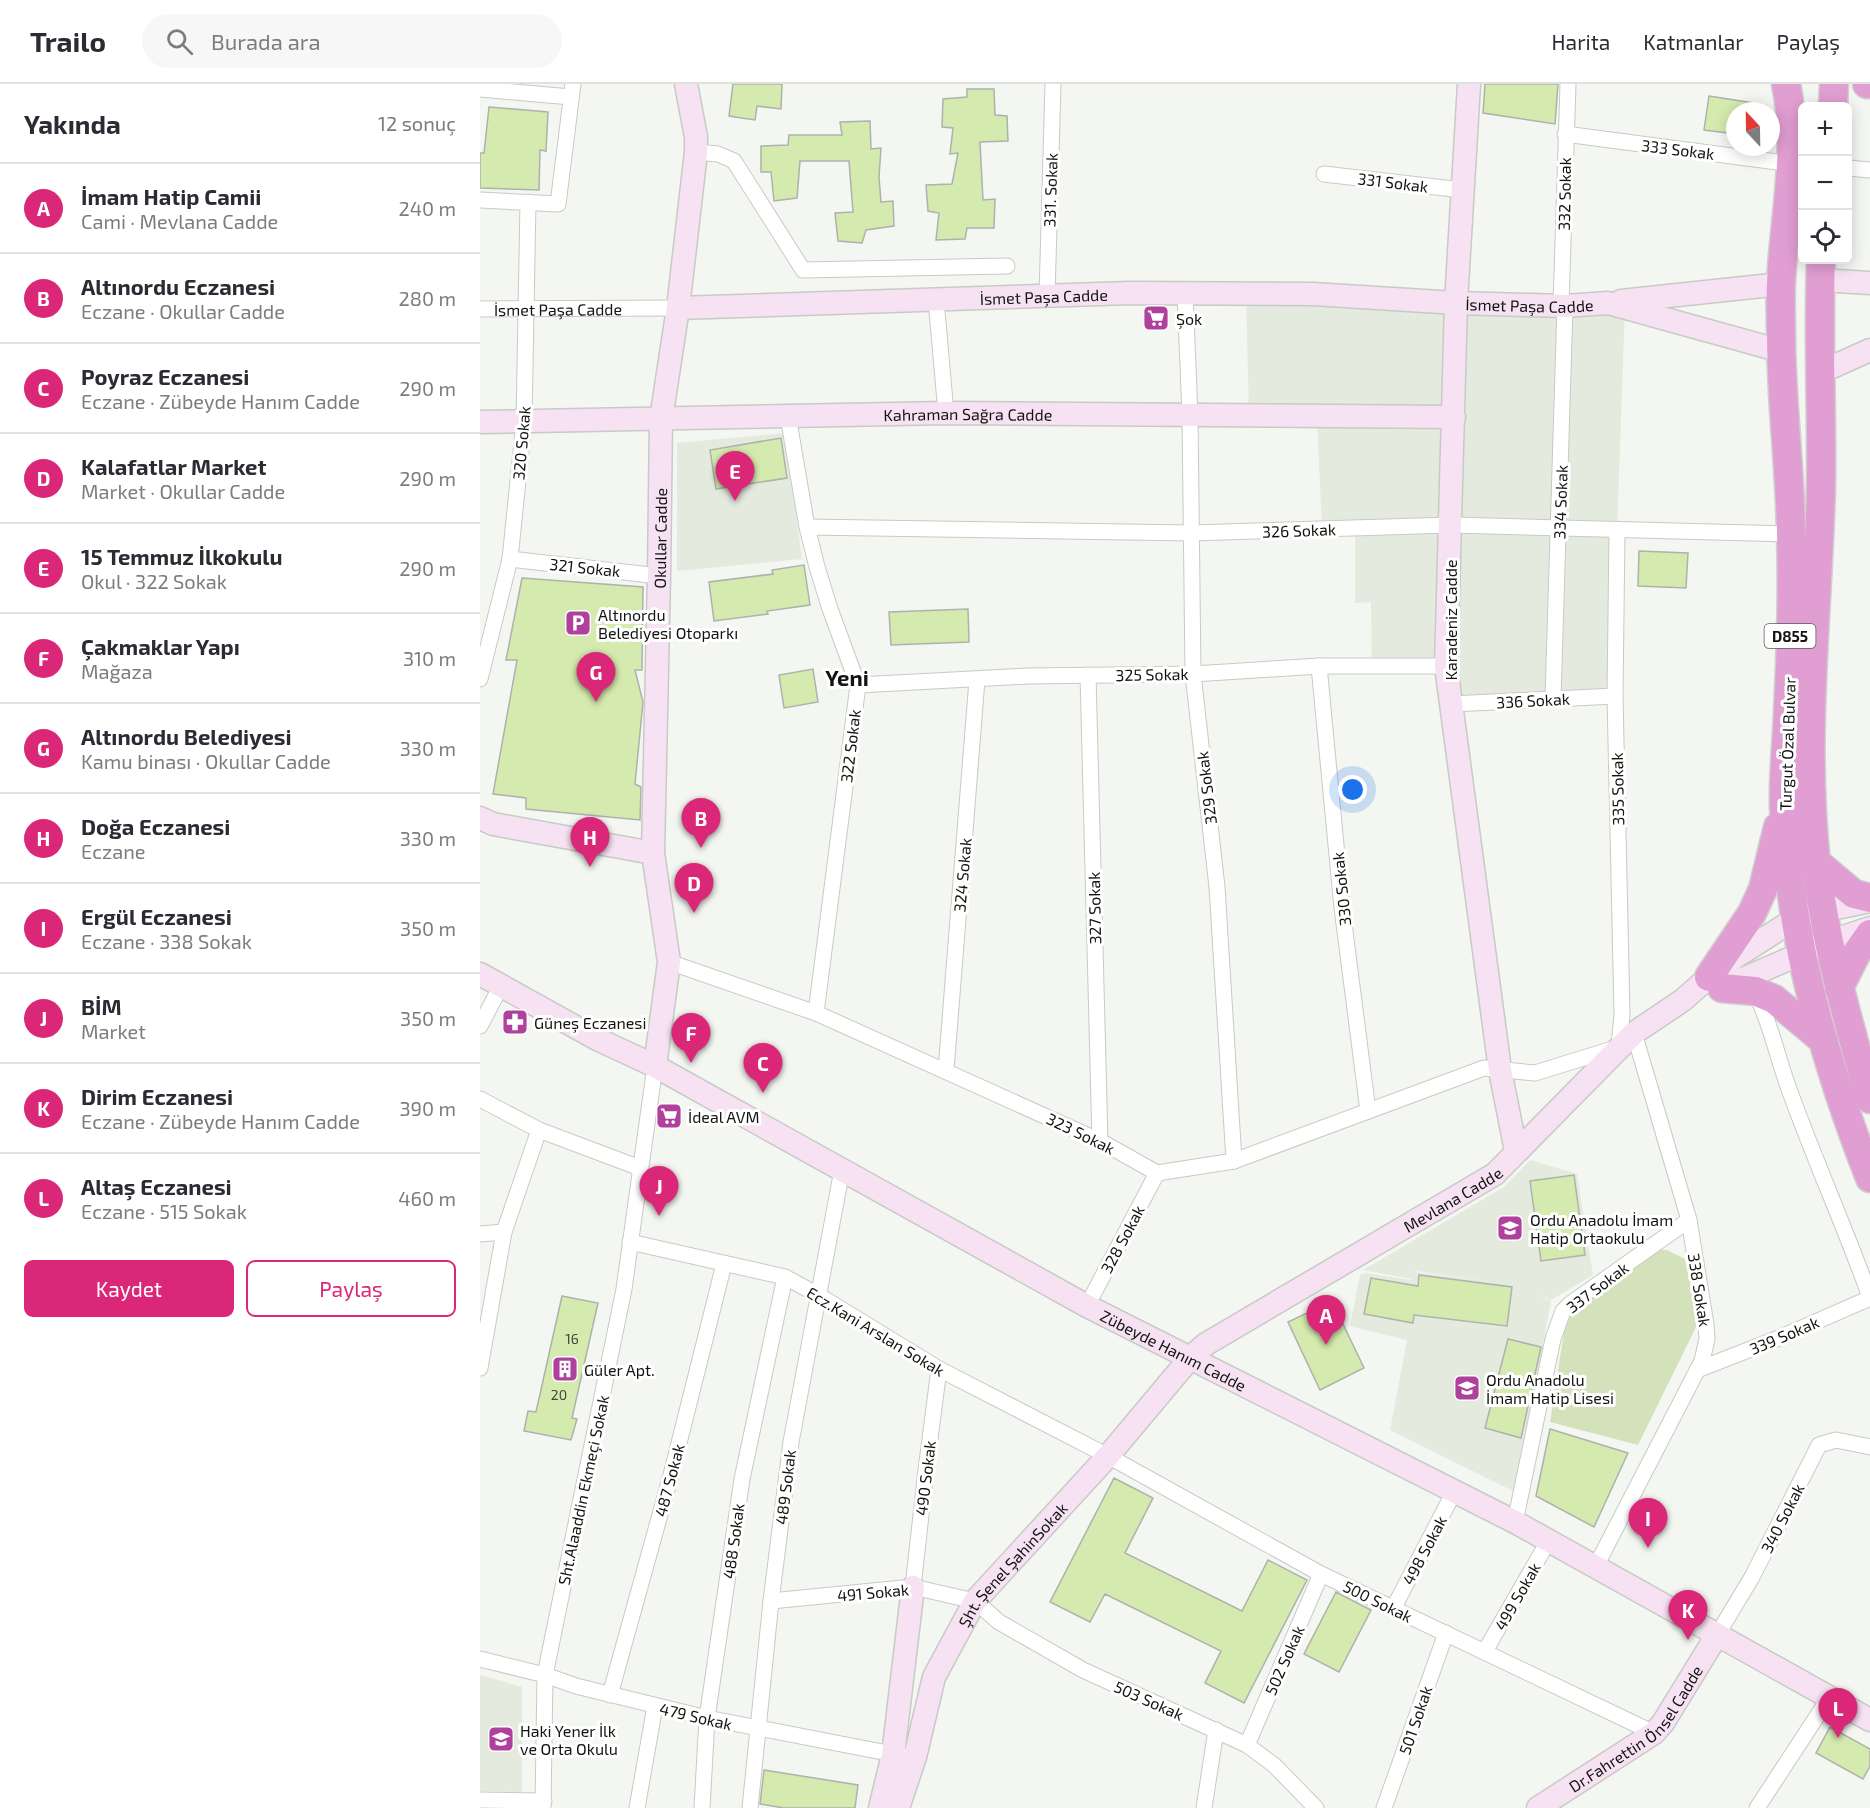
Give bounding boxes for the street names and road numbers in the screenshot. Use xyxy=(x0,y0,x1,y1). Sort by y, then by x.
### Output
street label: 333 Sokak xyxy=(1640,135,1716,163)
street label: 331. Sokak xyxy=(1039,152,1061,228)
street label: 332 Sokak xyxy=(1554,157,1574,231)
street label: 331 Sokak xyxy=(1357,168,1429,196)
street label: İsmet Paşa Cadde xyxy=(979,284,1108,307)
street label: İsmet Paşa Cadde xyxy=(1465,294,1594,316)
street label: İsmet Paşa Cadde xyxy=(494,299,622,319)
street label: Kahraman Sağra Cadde xyxy=(883,403,1052,424)
street label: 320 Sokak xyxy=(508,405,534,481)
street label: 334 Sokak xyxy=(1549,465,1571,539)
street label: Okullar Cadde xyxy=(649,488,670,589)
street label: 326 Sokak xyxy=(1262,519,1336,541)
street label: 321 Sokak xyxy=(549,554,621,580)
street label: Karadeniz Cadde xyxy=(1441,559,1460,681)
road number: D855 xyxy=(1764,624,1816,648)
street label: 325 Sokak xyxy=(1115,664,1189,684)
street label: Turgut Özal Bulvar xyxy=(1775,676,1799,811)
street label: 336 Sokak xyxy=(1496,689,1570,711)
street label: 322 Sokak xyxy=(836,708,864,784)
street label: 329 Sokak xyxy=(1192,750,1220,826)
street label: 335 Sokak xyxy=(1607,752,1627,826)
street label: 324 Sokak xyxy=(949,837,975,913)
street label: 330 Sokak xyxy=(1328,851,1354,927)
street label: 327 Sokak xyxy=(1084,871,1104,945)
street label: 323 Sokak xyxy=(1044,1108,1118,1158)
street label: Mevlana Cadde xyxy=(1400,1163,1506,1235)
street label: 328 Sokak xyxy=(1096,1202,1148,1276)
street label: 338 Sokak xyxy=(1685,1252,1715,1328)
street label: 337 Sokak xyxy=(1562,1258,1632,1316)
street label: Ecz.Kani Arslan Sokak xyxy=(804,1282,948,1380)
street label: Zübeyde Hanım Cadde xyxy=(1098,1305,1250,1394)
street label: 339 Sokak xyxy=(1746,1312,1822,1358)
street label: Sht.Alaaddin Ekmeçi Sokak xyxy=(554,1393,613,1587)
street label: 490 Sokak xyxy=(911,1439,939,1517)
street label: 487 Sokak xyxy=(650,1442,688,1518)
street label: 489 Sokak xyxy=(771,1448,799,1526)
street label: 340 Sokak xyxy=(1756,1480,1808,1556)
street label: Şht. Şenel ŞahinSokak xyxy=(954,1498,1071,1630)
street label: 488 Sokak xyxy=(718,1502,748,1580)
street label: 498 Sokak xyxy=(1398,1512,1450,1588)
street label: 499 Sokak xyxy=(1490,1559,1544,1633)
street label: 500 Sokak xyxy=(1340,1576,1416,1626)
street label: 491 Sokak xyxy=(836,1579,910,1605)
street label: 502 Sokak xyxy=(1260,1622,1308,1698)
street label: Dr.Fahrettin Önsel Cadde xyxy=(1565,1662,1706,1795)
street label: 503 Sokak xyxy=(1111,1676,1187,1724)
street label: 501 Sokak xyxy=(1394,1683,1436,1757)
street label: 479 Sokak xyxy=(658,1698,734,1734)

